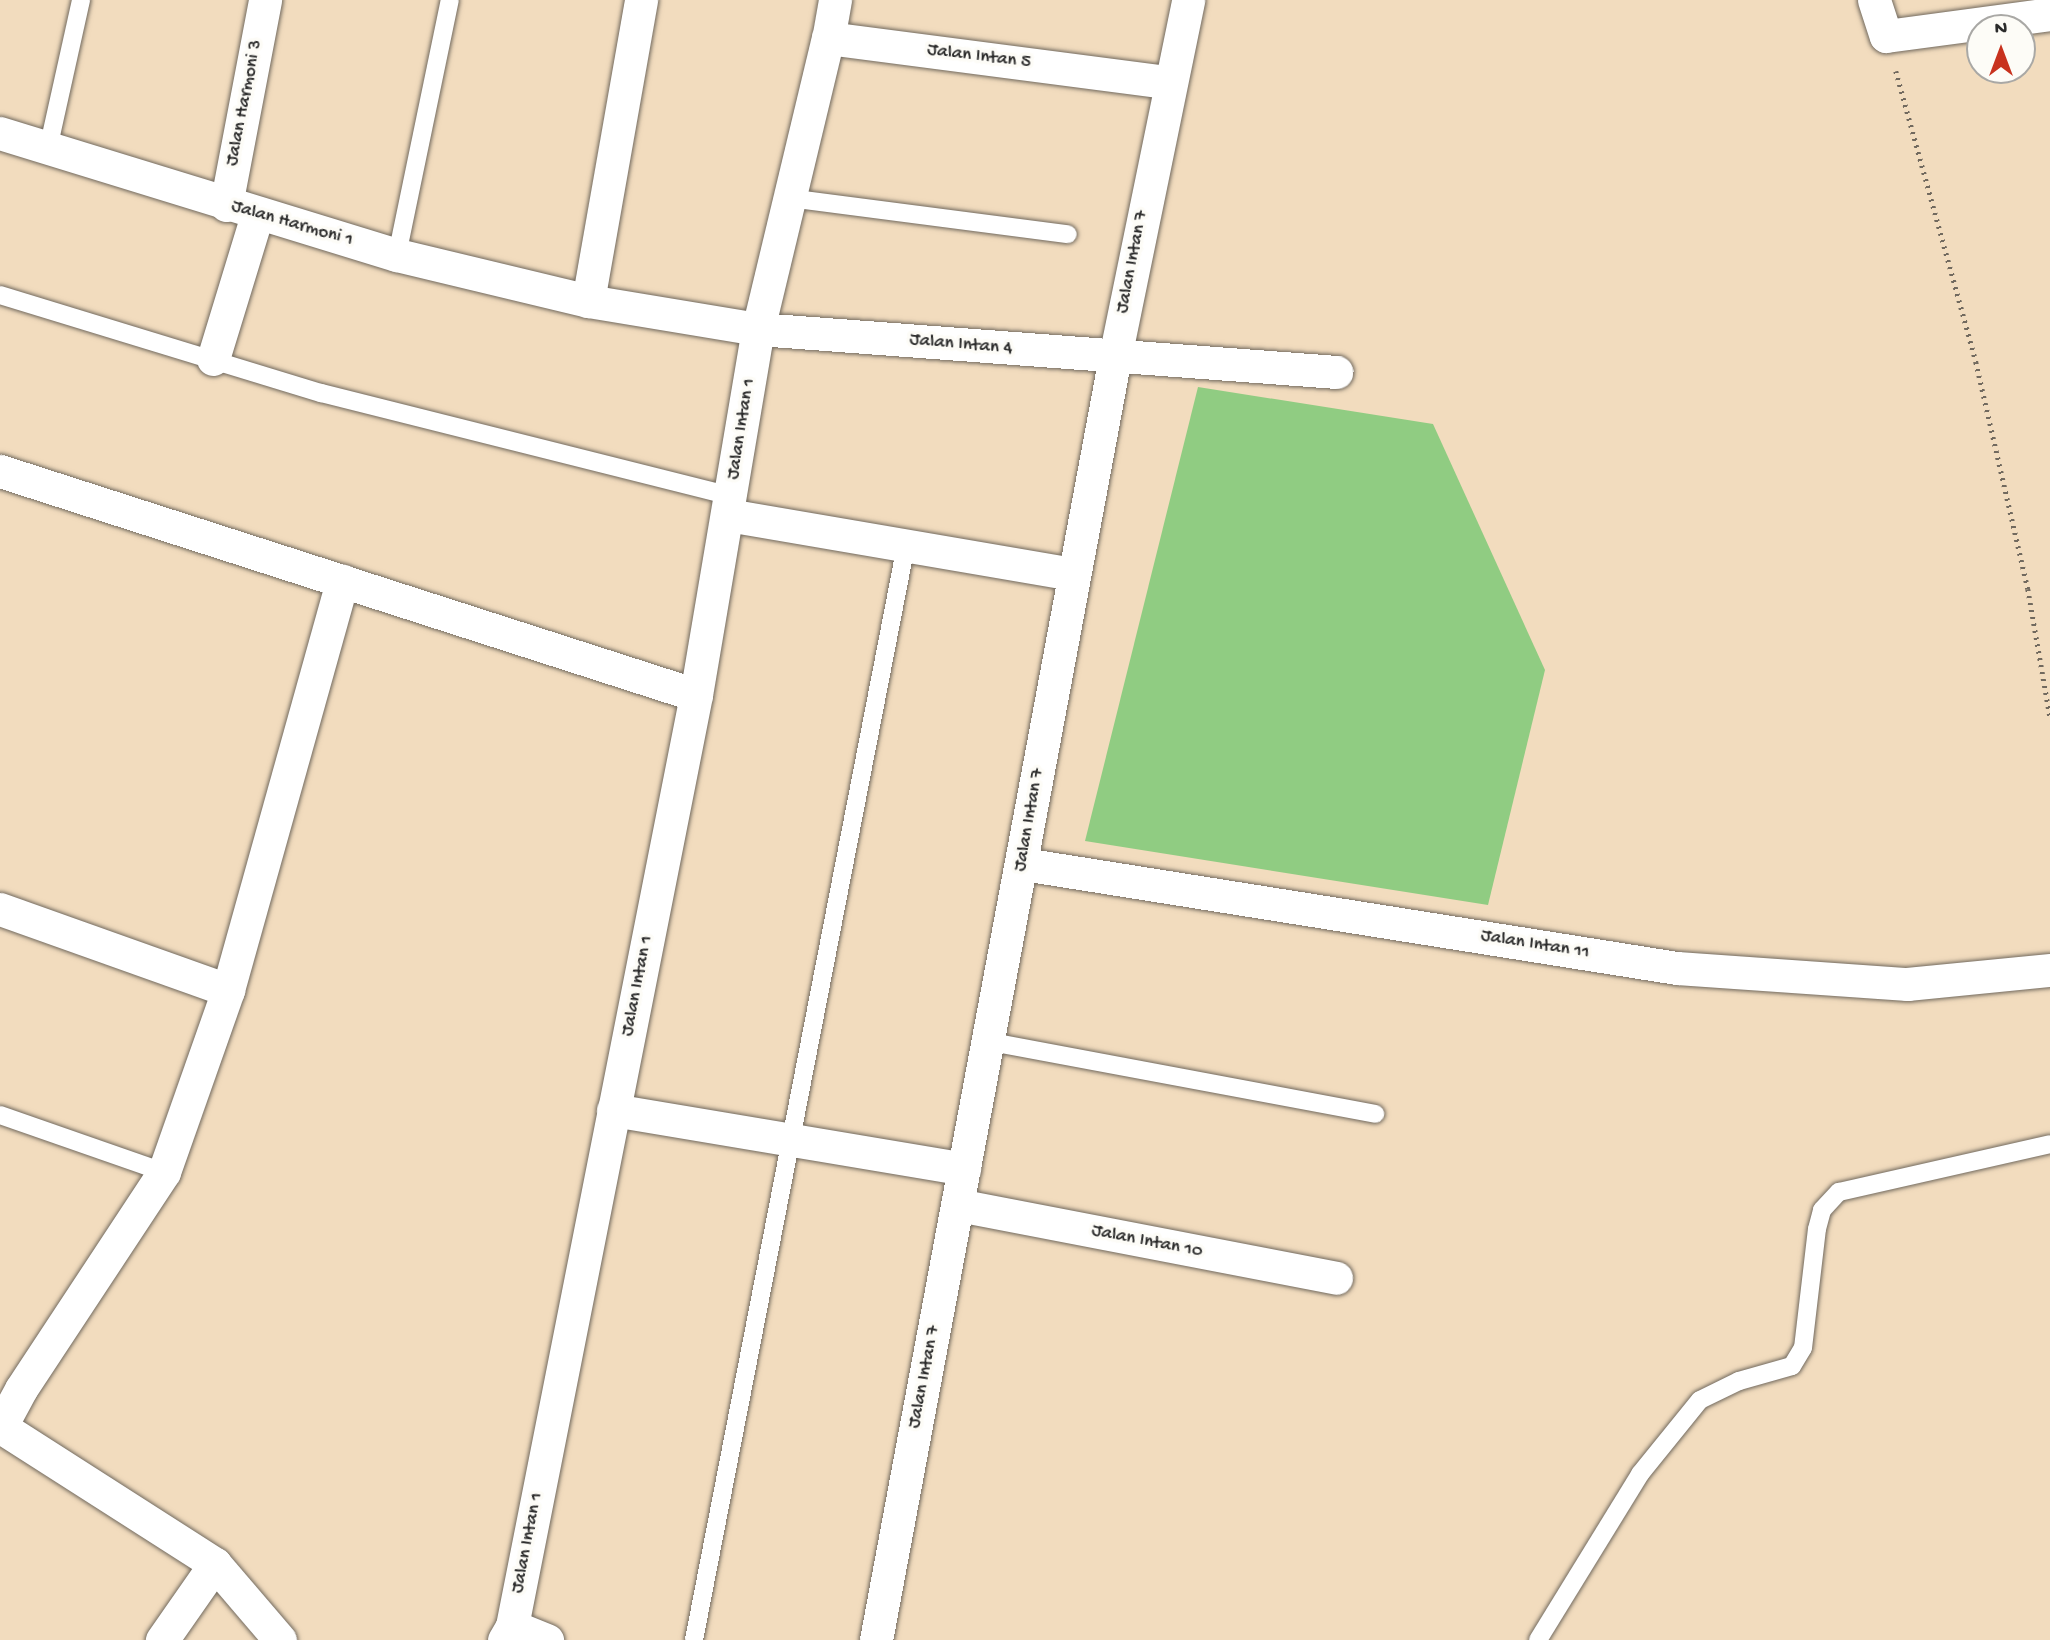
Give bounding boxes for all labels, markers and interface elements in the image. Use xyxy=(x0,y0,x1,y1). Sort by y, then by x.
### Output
north arrow xyxy=(1966,14,2036,84)
text: N xyxy=(1995,18,2007,41)
street label: Jalan Harmoni 3 xyxy=(222,38,268,168)
street label: Jalan Intan 5 xyxy=(926,39,1032,75)
street label: Jalan Harmoni 1 xyxy=(228,196,356,252)
street label: Jalan Intan 7 xyxy=(1112,209,1154,315)
street label: Jalan Intan 4 xyxy=(909,329,1013,361)
street label: Jalan Intan 1 xyxy=(723,377,761,481)
street label: Jalan Intan 7 xyxy=(1010,767,1050,873)
street label: Jalan Intan 11 xyxy=(1479,925,1591,965)
street label: Jalan Intan 1 xyxy=(617,934,659,1038)
street label: Jalan Intan 10 xyxy=(1089,1220,1205,1264)
street label: Jalan Intan 7 xyxy=(904,1324,946,1430)
street label: Jalan Intan 1 xyxy=(507,1491,549,1595)

